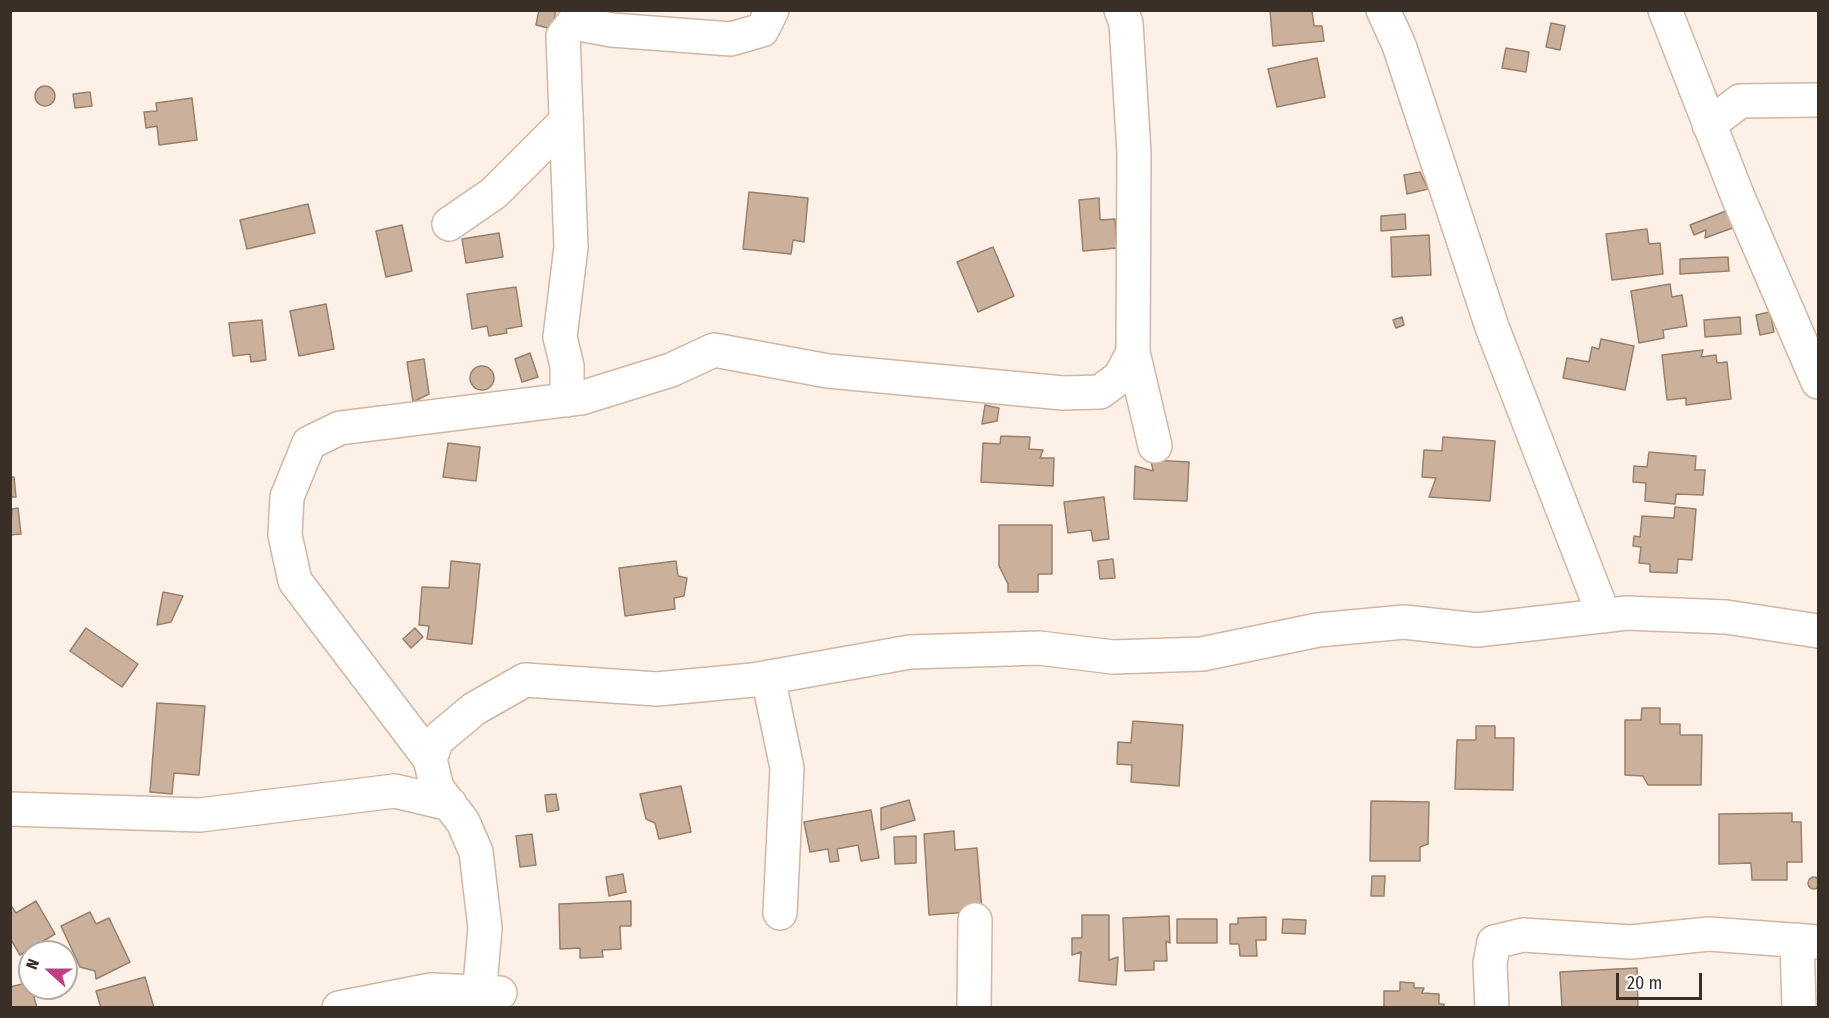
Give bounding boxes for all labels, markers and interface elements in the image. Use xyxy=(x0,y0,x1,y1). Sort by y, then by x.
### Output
north arrow xyxy=(18,940,78,1000)
text: N xyxy=(22,956,43,972)
scale bar xyxy=(1619,961,1704,999)
text: 20 m xyxy=(1627,972,1662,994)

